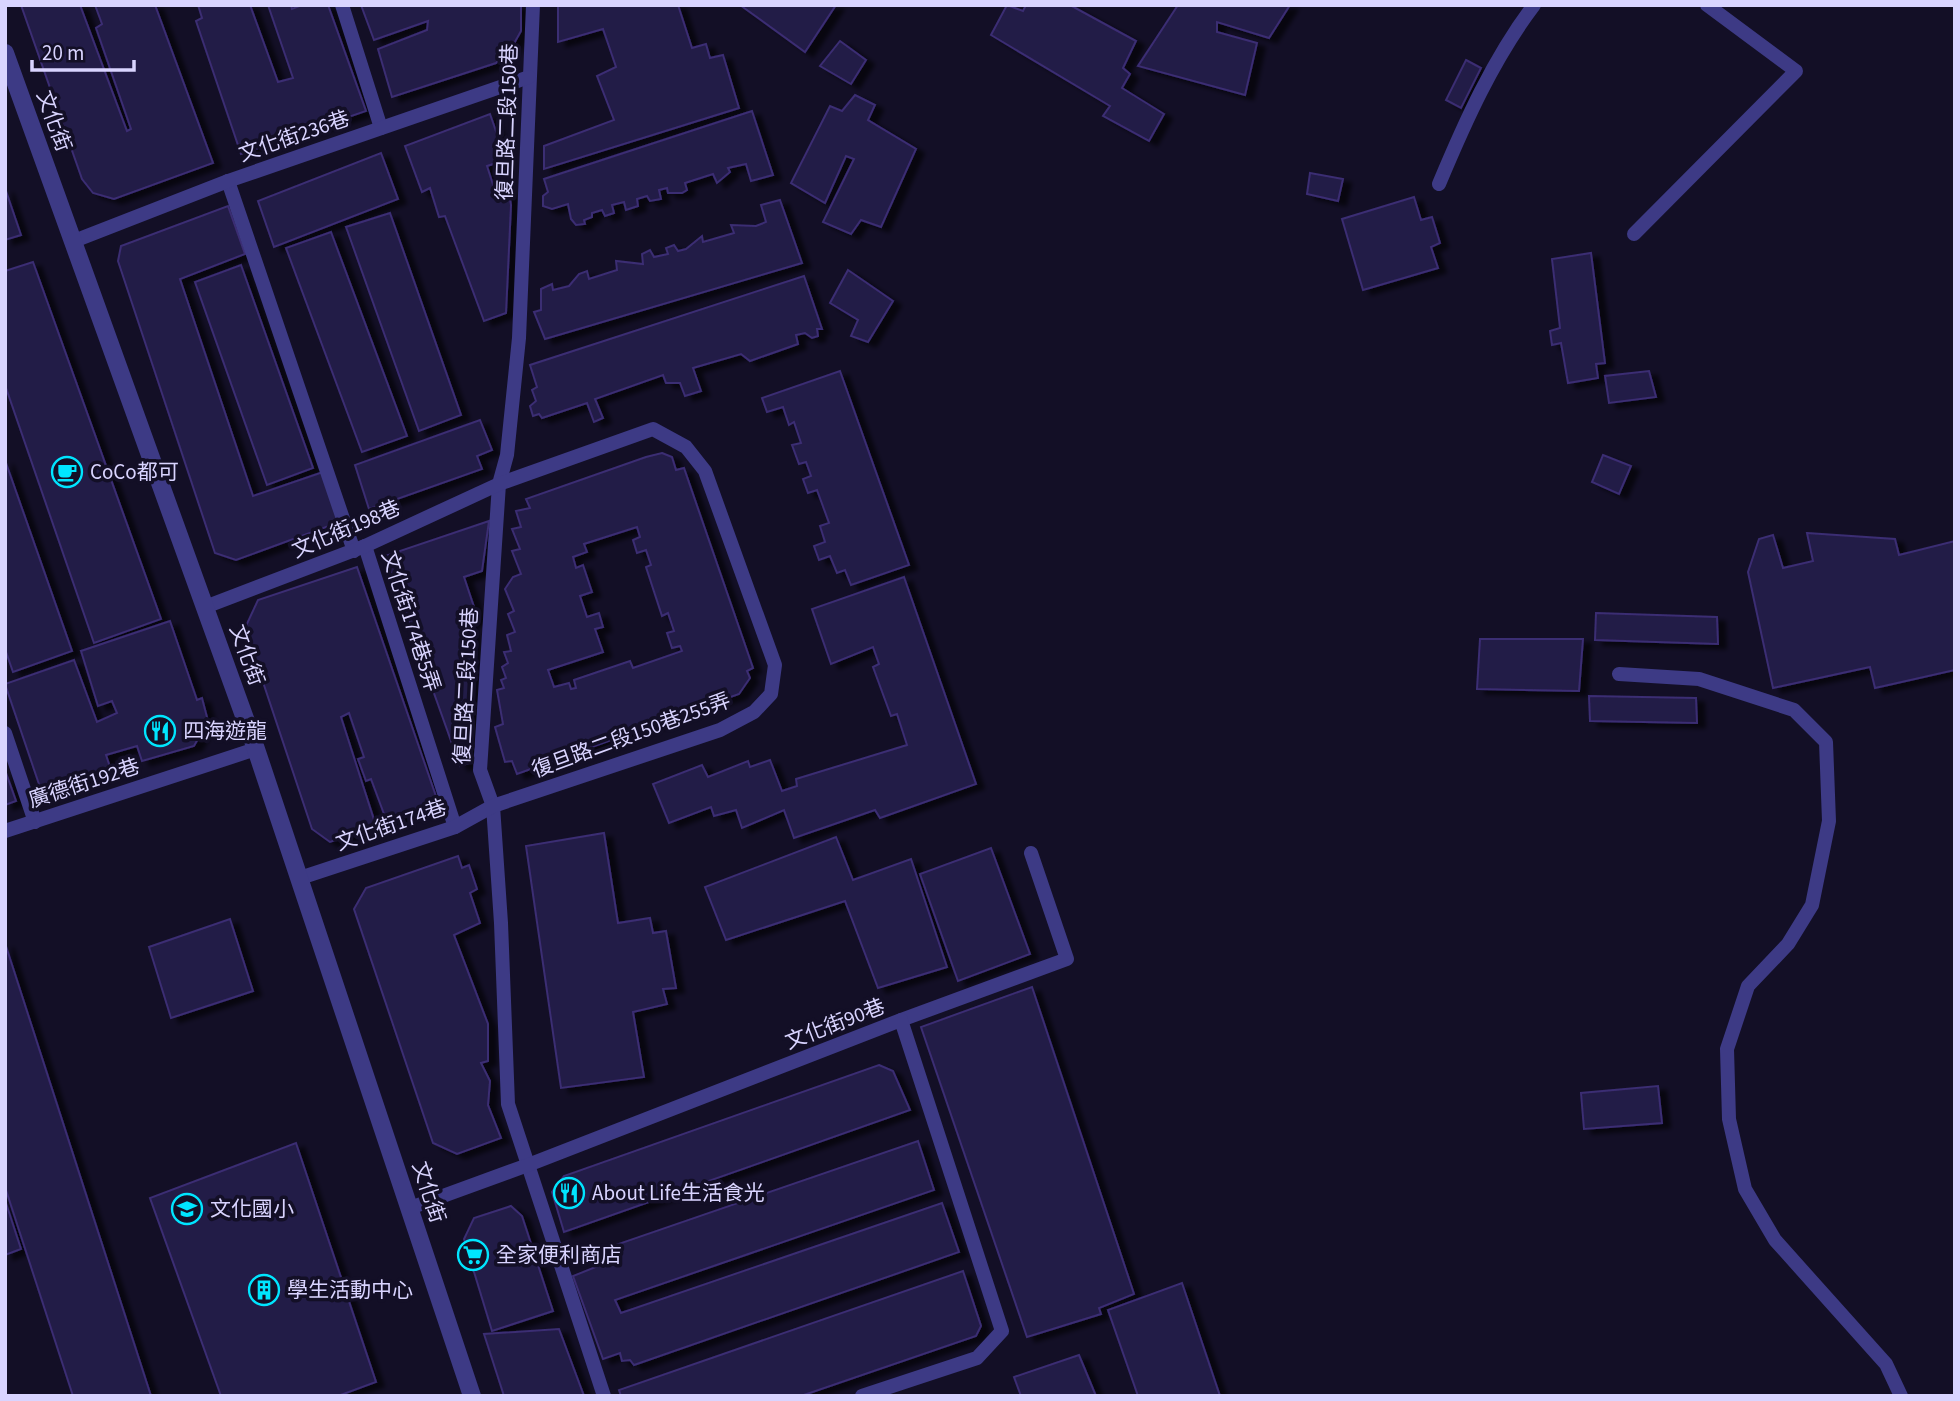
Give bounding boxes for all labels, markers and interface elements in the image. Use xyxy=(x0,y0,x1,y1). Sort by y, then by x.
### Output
scale bar xyxy=(32,28,133,72)
text: 20 m xyxy=(42,38,84,68)
street label: 復旦路二段150巷 xyxy=(489,43,525,201)
street label: 文化街 xyxy=(29,86,79,156)
street label: 文化街236巷 xyxy=(235,103,353,169)
cafe icon: CoCo都可 xyxy=(50,455,84,489)
place label: CoCo都可 xyxy=(90,457,179,487)
street label: 文化街198巷 xyxy=(287,493,405,565)
street label: 文化街174巷5弄 xyxy=(374,547,448,695)
street label: 復旦路二段150巷 xyxy=(447,607,485,765)
street label: 文化街 xyxy=(222,620,272,690)
street label: 復旦路二段150巷255弄 xyxy=(527,685,735,785)
restaurant icon: 四海遊龍 xyxy=(143,714,177,748)
place label: 四海遊龍 xyxy=(183,716,267,746)
street label: 廣德街192巷 xyxy=(25,751,143,815)
street label: 文化街174巷 xyxy=(332,792,450,858)
street label: 文化街90巷 xyxy=(781,991,889,1057)
street label: 文化街 xyxy=(405,1157,453,1227)
restaurant icon: About Life生活食光 xyxy=(552,1176,586,1210)
place label: About Life生活食光 xyxy=(592,1178,765,1208)
school or university icon: 文化國小 xyxy=(170,1192,204,1226)
place label: 文化國小 xyxy=(210,1194,294,1224)
supermarket icon: 全家便利商店 xyxy=(456,1238,490,1272)
place label: 全家便利商店 xyxy=(496,1240,622,1270)
building icon: 學生活動中心 xyxy=(247,1273,281,1307)
place label: 學生活動中心 xyxy=(287,1275,413,1305)

